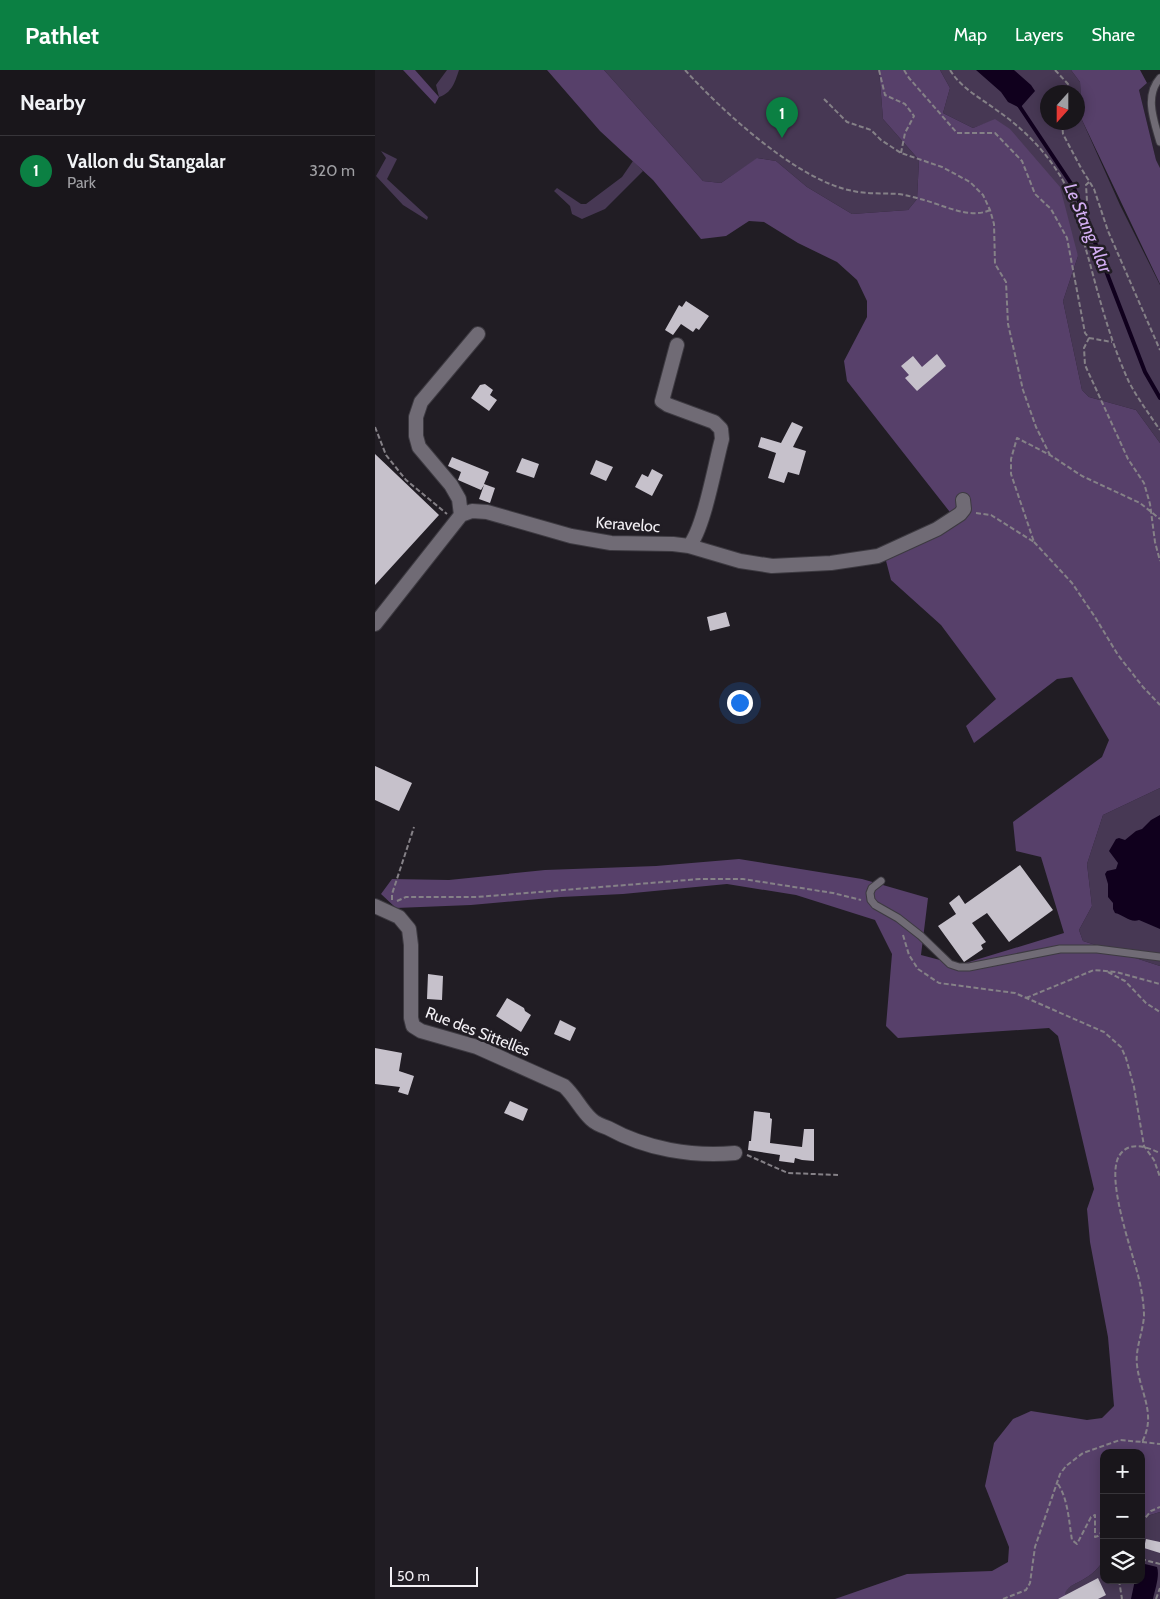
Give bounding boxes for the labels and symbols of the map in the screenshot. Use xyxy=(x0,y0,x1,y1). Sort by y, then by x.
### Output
north arrow xyxy=(1040,85,1085,130)
pin: 1 xyxy=(766,97,798,138)
water label: Le Stang Alar xyxy=(1059,180,1117,278)
street label: Keraveloc xyxy=(595,513,661,536)
your location xyxy=(727,690,753,716)
street label: Rue des Sittelles xyxy=(423,1003,533,1060)
scale bar xyxy=(390,1564,477,1587)

